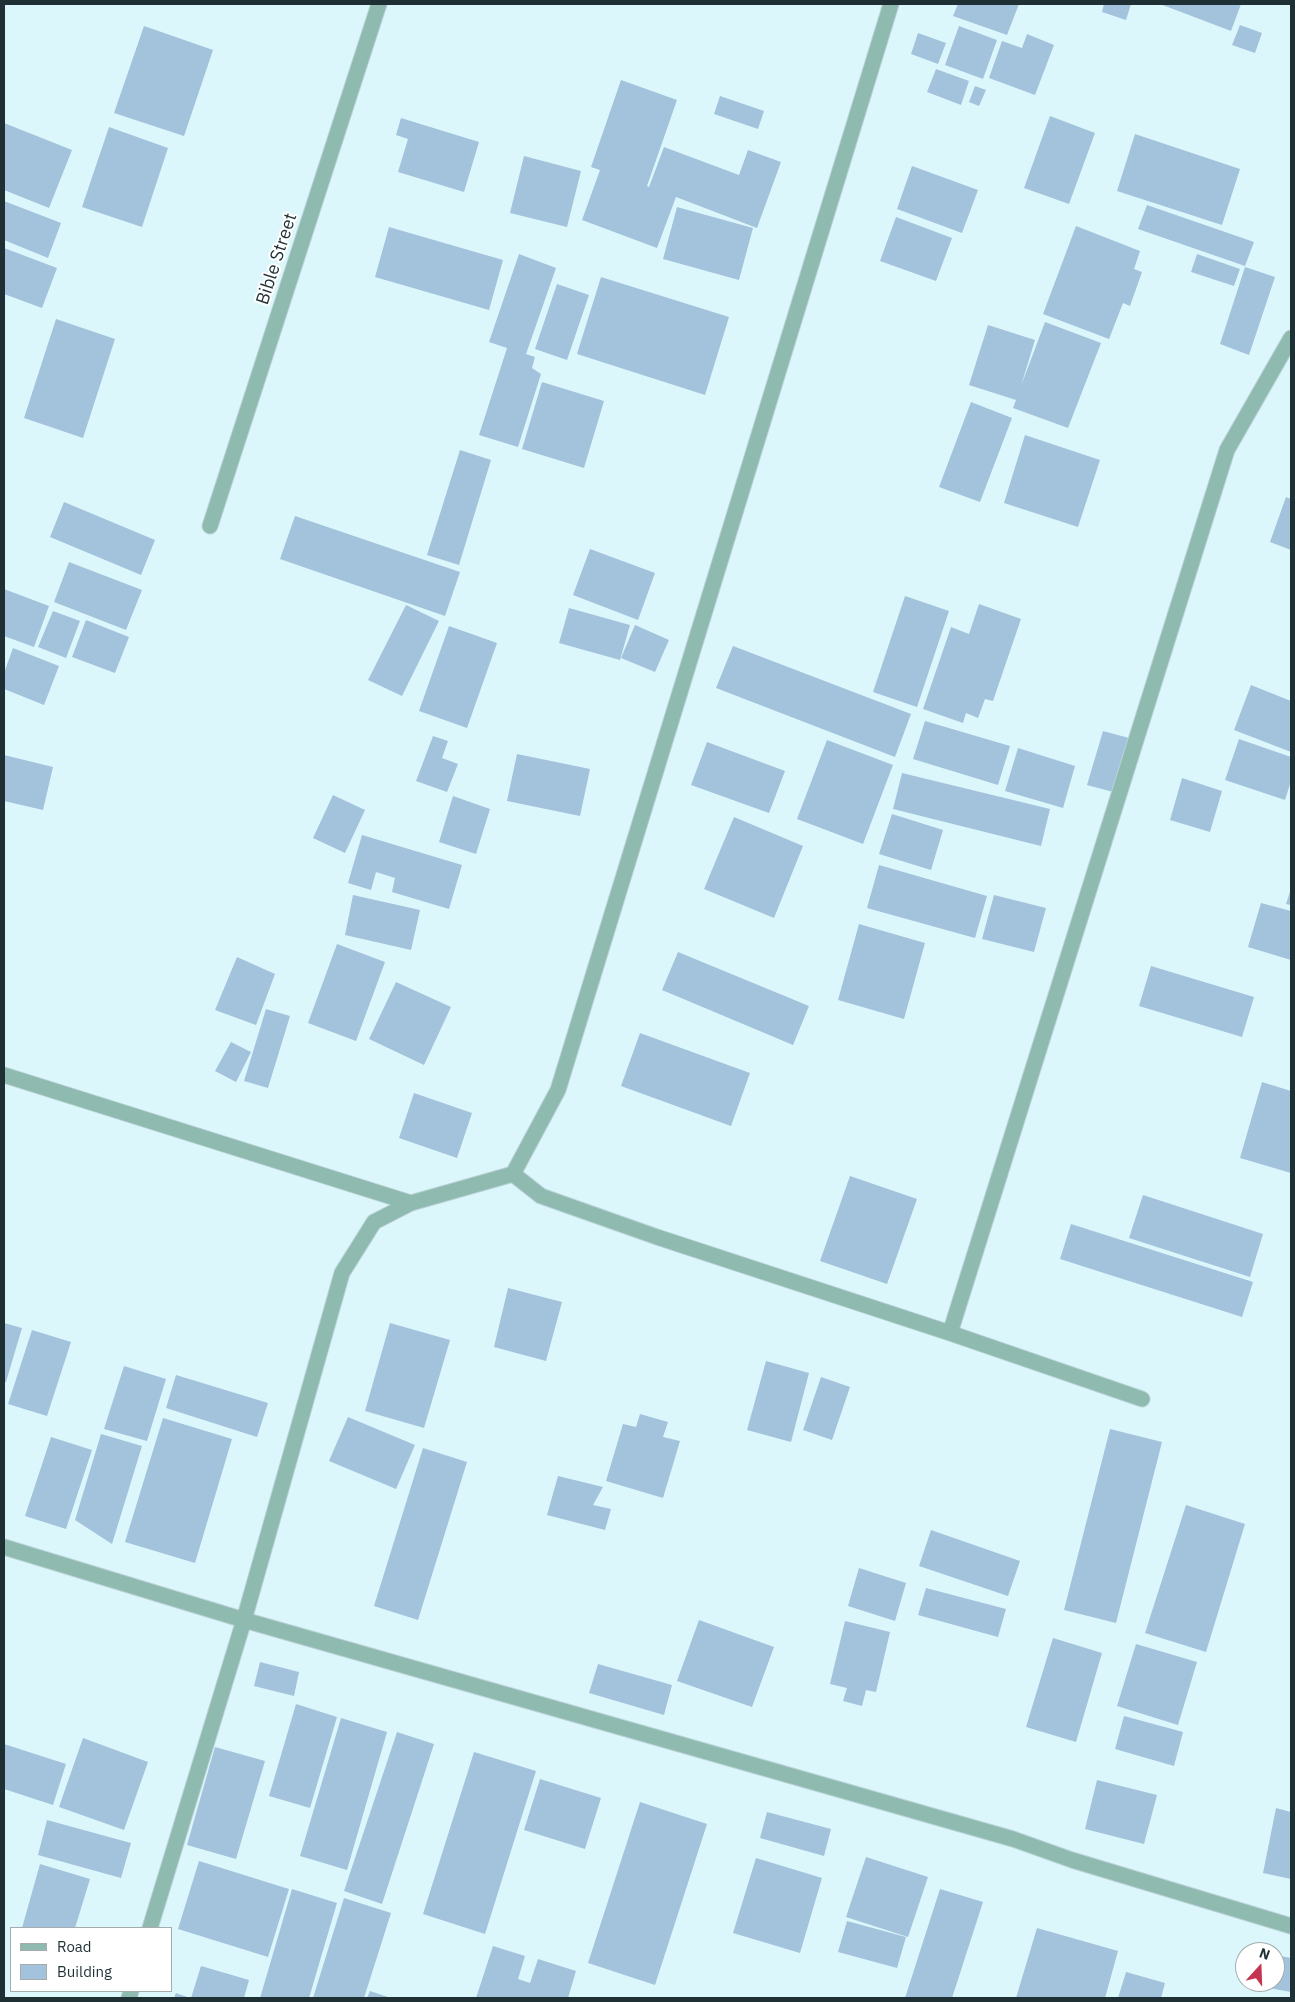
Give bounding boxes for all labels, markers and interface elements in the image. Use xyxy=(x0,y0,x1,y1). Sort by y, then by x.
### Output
street label: Bible Street xyxy=(252,210,302,308)
legend xyxy=(10,1927,172,1992)
text: Road xyxy=(57,1937,92,1956)
north arrow xyxy=(1235,1942,1285,1992)
text: N xyxy=(1257,1944,1273,1964)
text: Building xyxy=(57,1962,112,1981)

